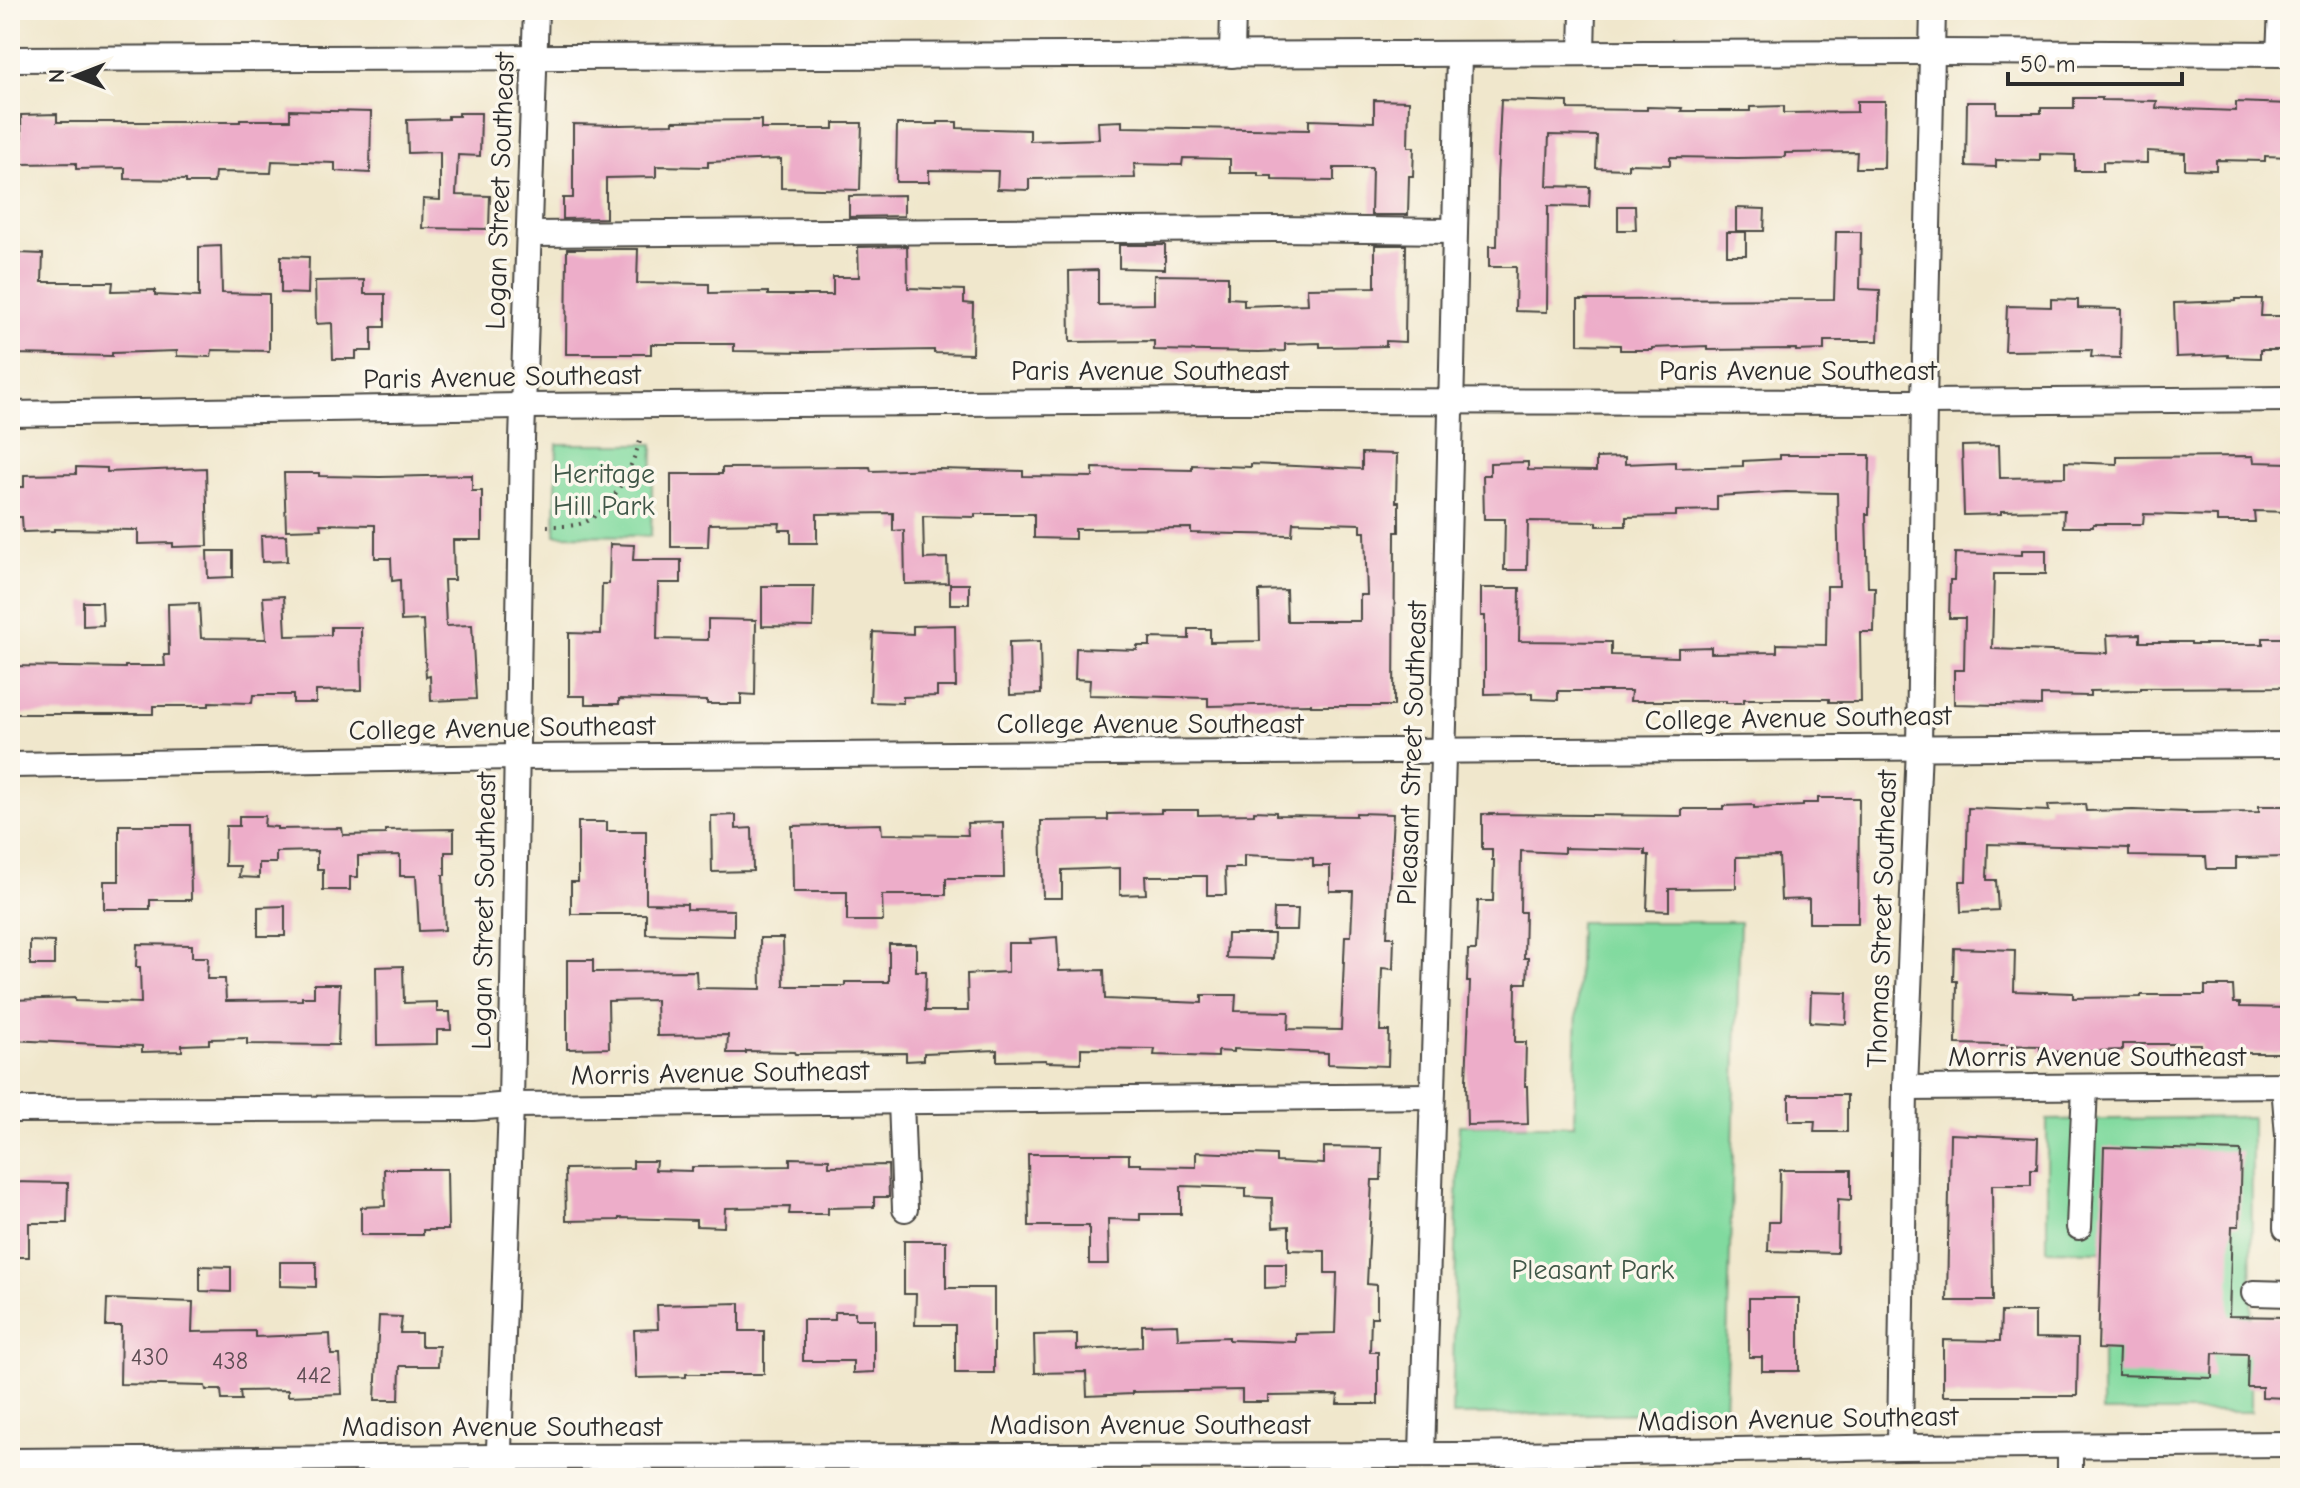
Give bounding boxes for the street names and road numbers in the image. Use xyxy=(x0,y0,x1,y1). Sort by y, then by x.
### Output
street label: Logan Street Southeast xyxy=(479,51,521,330)
street label: Paris Avenue Southeast xyxy=(1011,355,1290,387)
street label: Paris Avenue Southeast xyxy=(1659,355,1938,387)
street label: Paris Avenue Southeast xyxy=(363,359,642,395)
street label: Pleasant Street Southeast xyxy=(1391,599,1433,906)
street label: College Avenue Southeast xyxy=(1644,699,1953,737)
street label: College Avenue Southeast xyxy=(997,708,1304,740)
street label: College Avenue Southeast xyxy=(348,709,657,747)
street label: Thomas Street Southeast xyxy=(1861,768,1903,1069)
street label: Logan Street Southeast xyxy=(466,771,502,1050)
street label: Morris Avenue Southeast xyxy=(1948,1041,2247,1073)
street label: Morris Avenue Southeast xyxy=(571,1054,870,1092)
street label: Madison Avenue Southeast xyxy=(1637,1400,1960,1438)
street label: Madison Avenue Southeast xyxy=(990,1409,1311,1441)
street label: Madison Avenue Southeast xyxy=(342,1411,663,1443)

